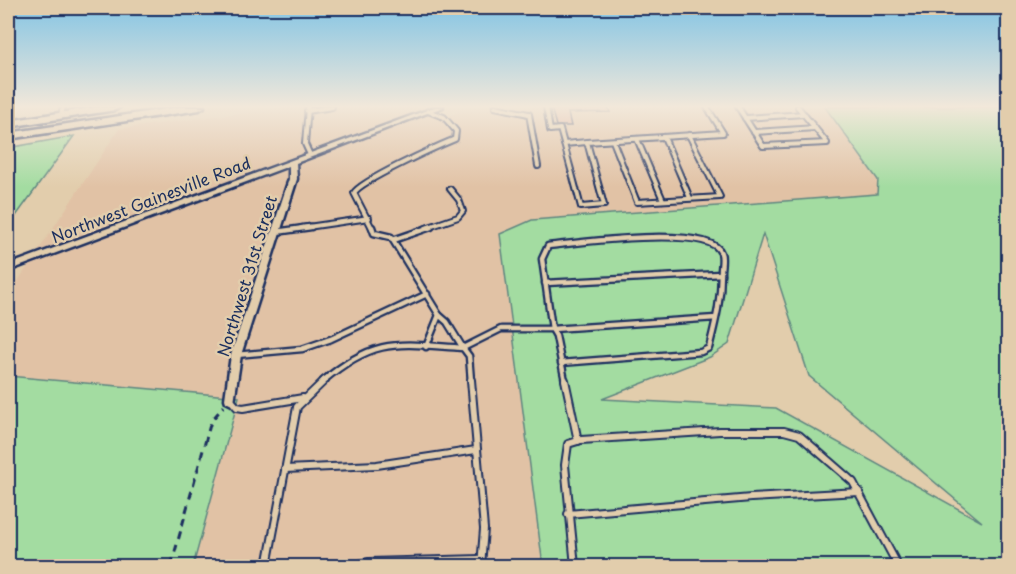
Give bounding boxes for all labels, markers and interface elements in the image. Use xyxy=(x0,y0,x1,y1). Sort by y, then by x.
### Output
street label: Northwest Gainesville Road xyxy=(47,150,254,248)
street label: Northwest 31st Street xyxy=(210,192,282,359)

